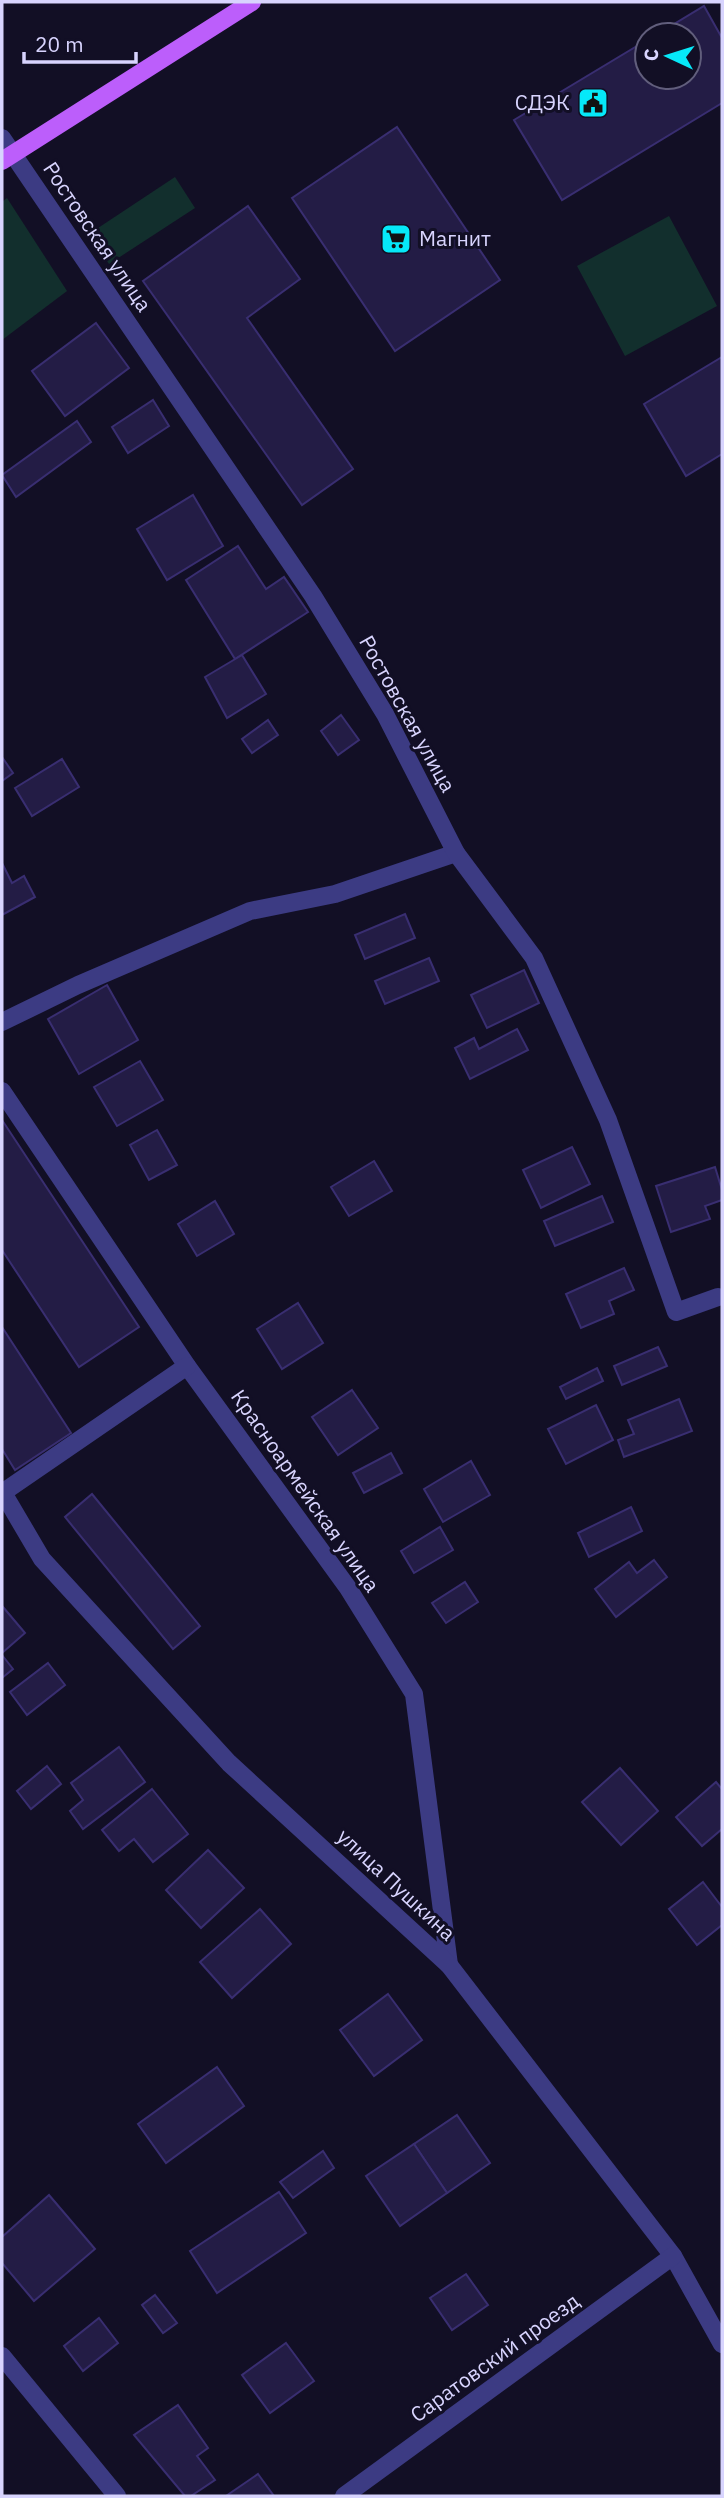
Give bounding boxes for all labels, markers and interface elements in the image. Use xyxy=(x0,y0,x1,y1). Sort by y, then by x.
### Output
scale bar xyxy=(24,21,136,65)
north arrow xyxy=(633,21,703,91)
text: 20 m xyxy=(35,30,84,58)
text: С xyxy=(639,48,663,62)
public building icon: СДЭК xyxy=(576,86,610,120)
place label: СДЭК xyxy=(515,88,570,116)
street label: Ростовская улица xyxy=(37,156,158,317)
supermarket icon: Магнит xyxy=(379,222,413,256)
place label: Магнит xyxy=(419,224,491,252)
street label: Ростовская улица xyxy=(353,630,463,797)
street label: Красноармейская улица xyxy=(225,1384,387,1597)
street label: улица Пушкина xyxy=(331,1822,462,1946)
street label: Саратовский проезд xyxy=(404,2286,585,2428)

